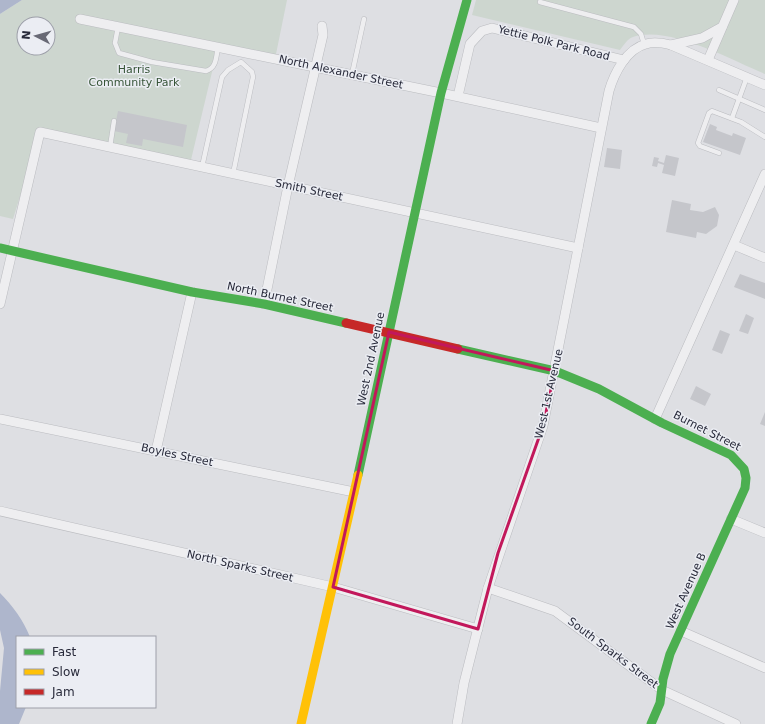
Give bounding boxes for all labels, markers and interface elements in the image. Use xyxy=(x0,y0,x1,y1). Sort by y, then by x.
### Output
north arrow xyxy=(16,16,56,56)
street label: Yettie Polk Park Road xyxy=(496,23,611,63)
text: N xyxy=(20,30,33,40)
street label: North Alexander Street xyxy=(278,52,405,92)
park label: Harris Community Park xyxy=(89,63,180,89)
street label: Smith Street xyxy=(274,176,345,204)
street label: North Burnet Street xyxy=(226,279,335,315)
street label: West 2nd Avenue xyxy=(355,311,387,407)
street label: West 1st Avenue xyxy=(532,348,566,440)
street label: Burnet Street xyxy=(671,408,743,454)
street label: Boyles Street xyxy=(140,441,215,469)
street label: North Sparks Street xyxy=(186,547,295,585)
street label: West Avenue B xyxy=(663,551,709,631)
street label: South Sparks Street xyxy=(565,615,661,692)
legend xyxy=(16,636,156,708)
text: Fast xyxy=(52,645,76,659)
text: Slow xyxy=(52,665,80,679)
text: Jam xyxy=(51,685,75,699)

